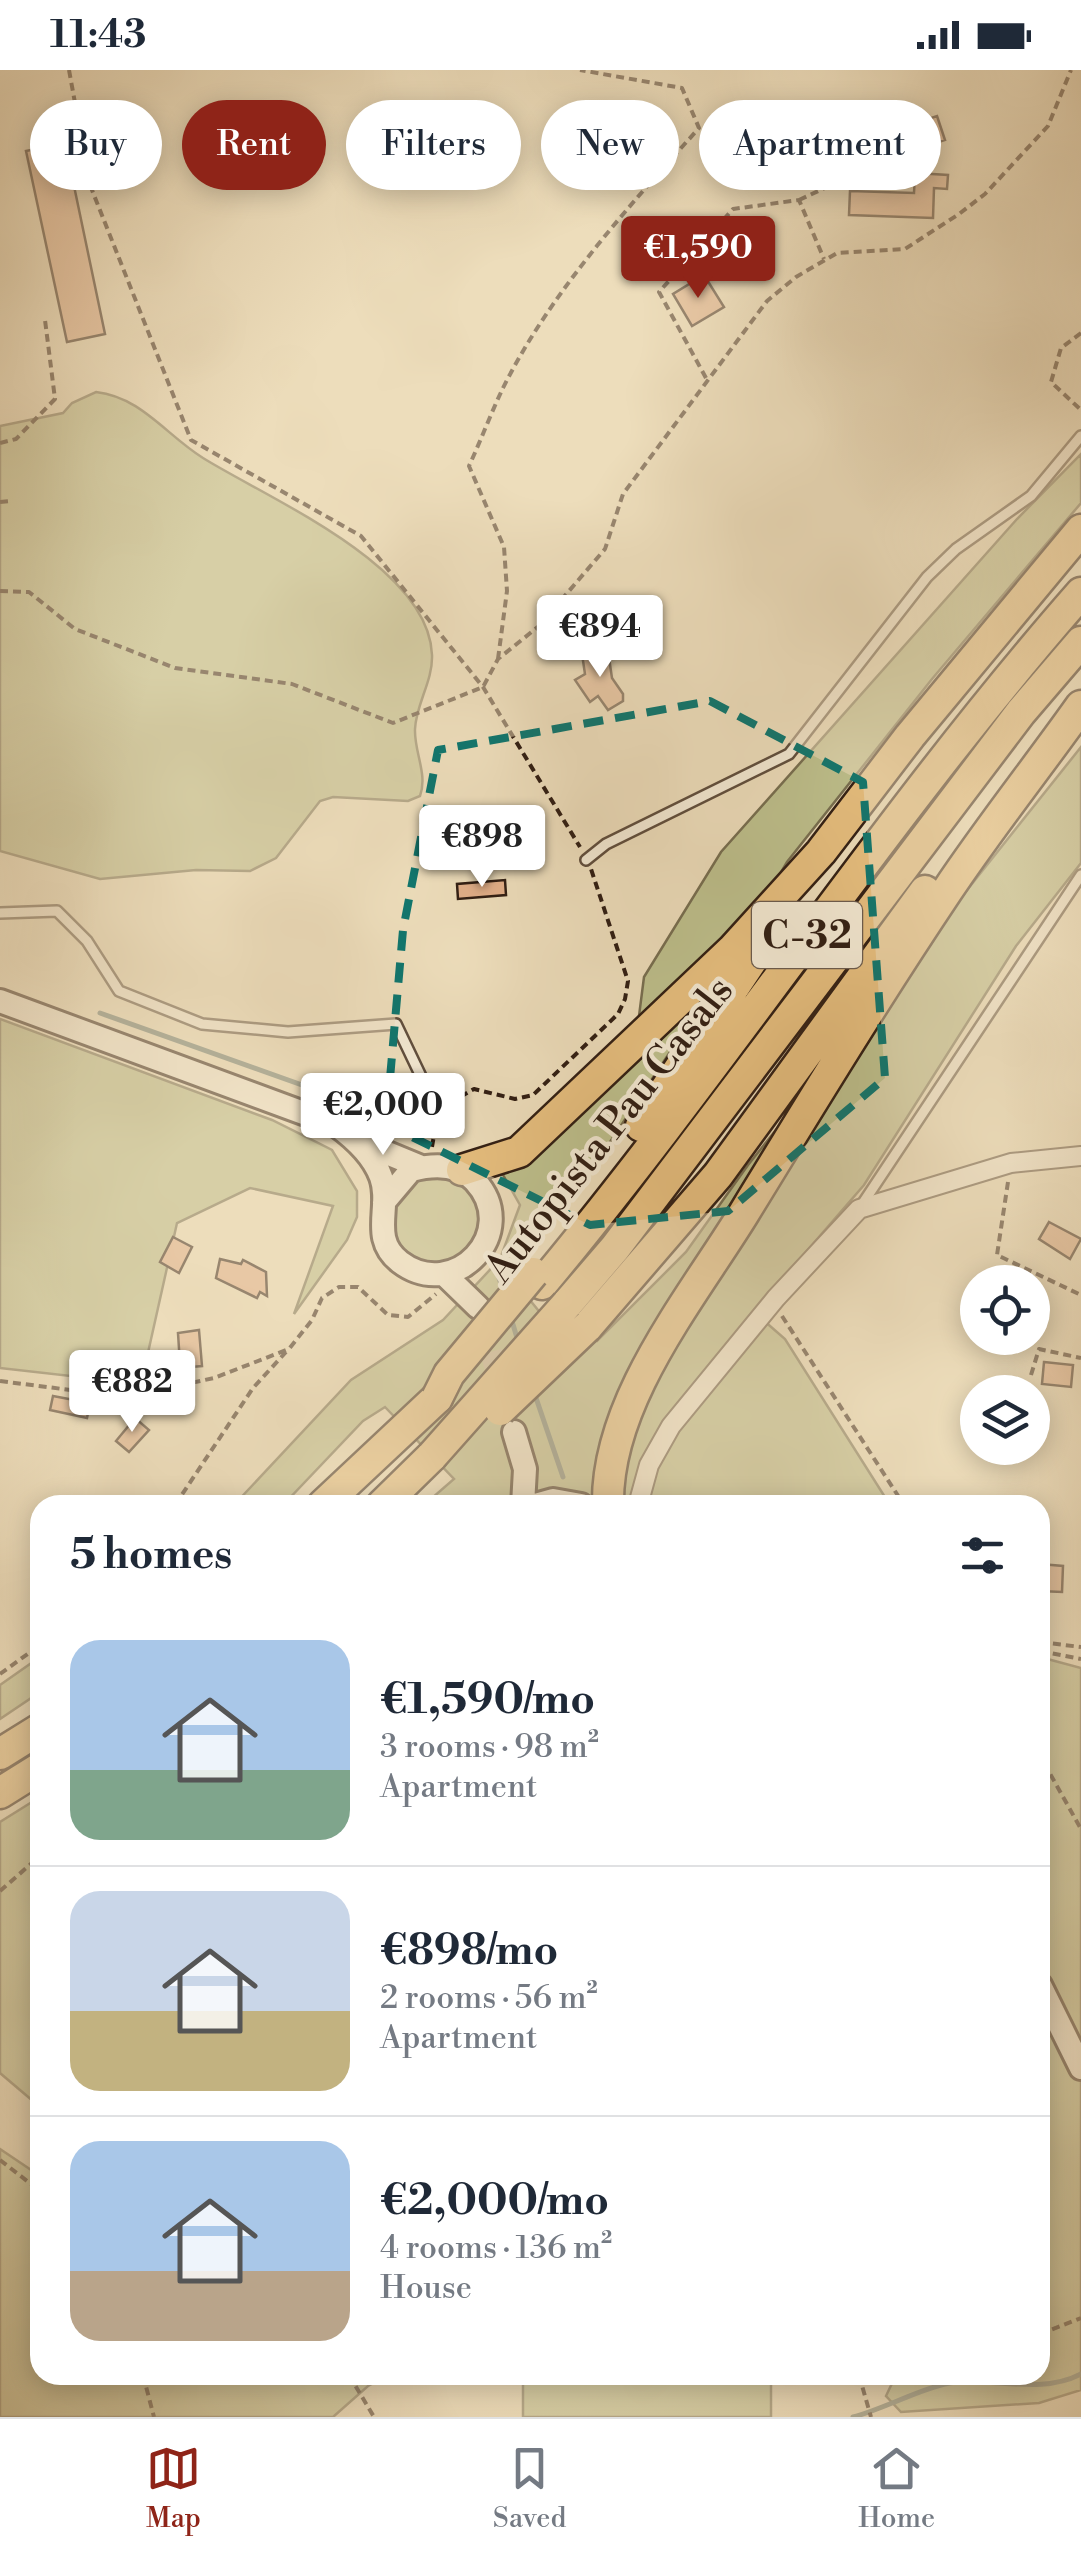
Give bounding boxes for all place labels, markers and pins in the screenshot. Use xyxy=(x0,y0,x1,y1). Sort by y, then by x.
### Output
pin: €1,590 xyxy=(617,216,779,301)
pin: €894 xyxy=(541,595,659,680)
pin: €898 xyxy=(423,805,541,890)
pin: €2,000 xyxy=(302,1073,464,1158)
pin: €882 xyxy=(73,1350,191,1435)

